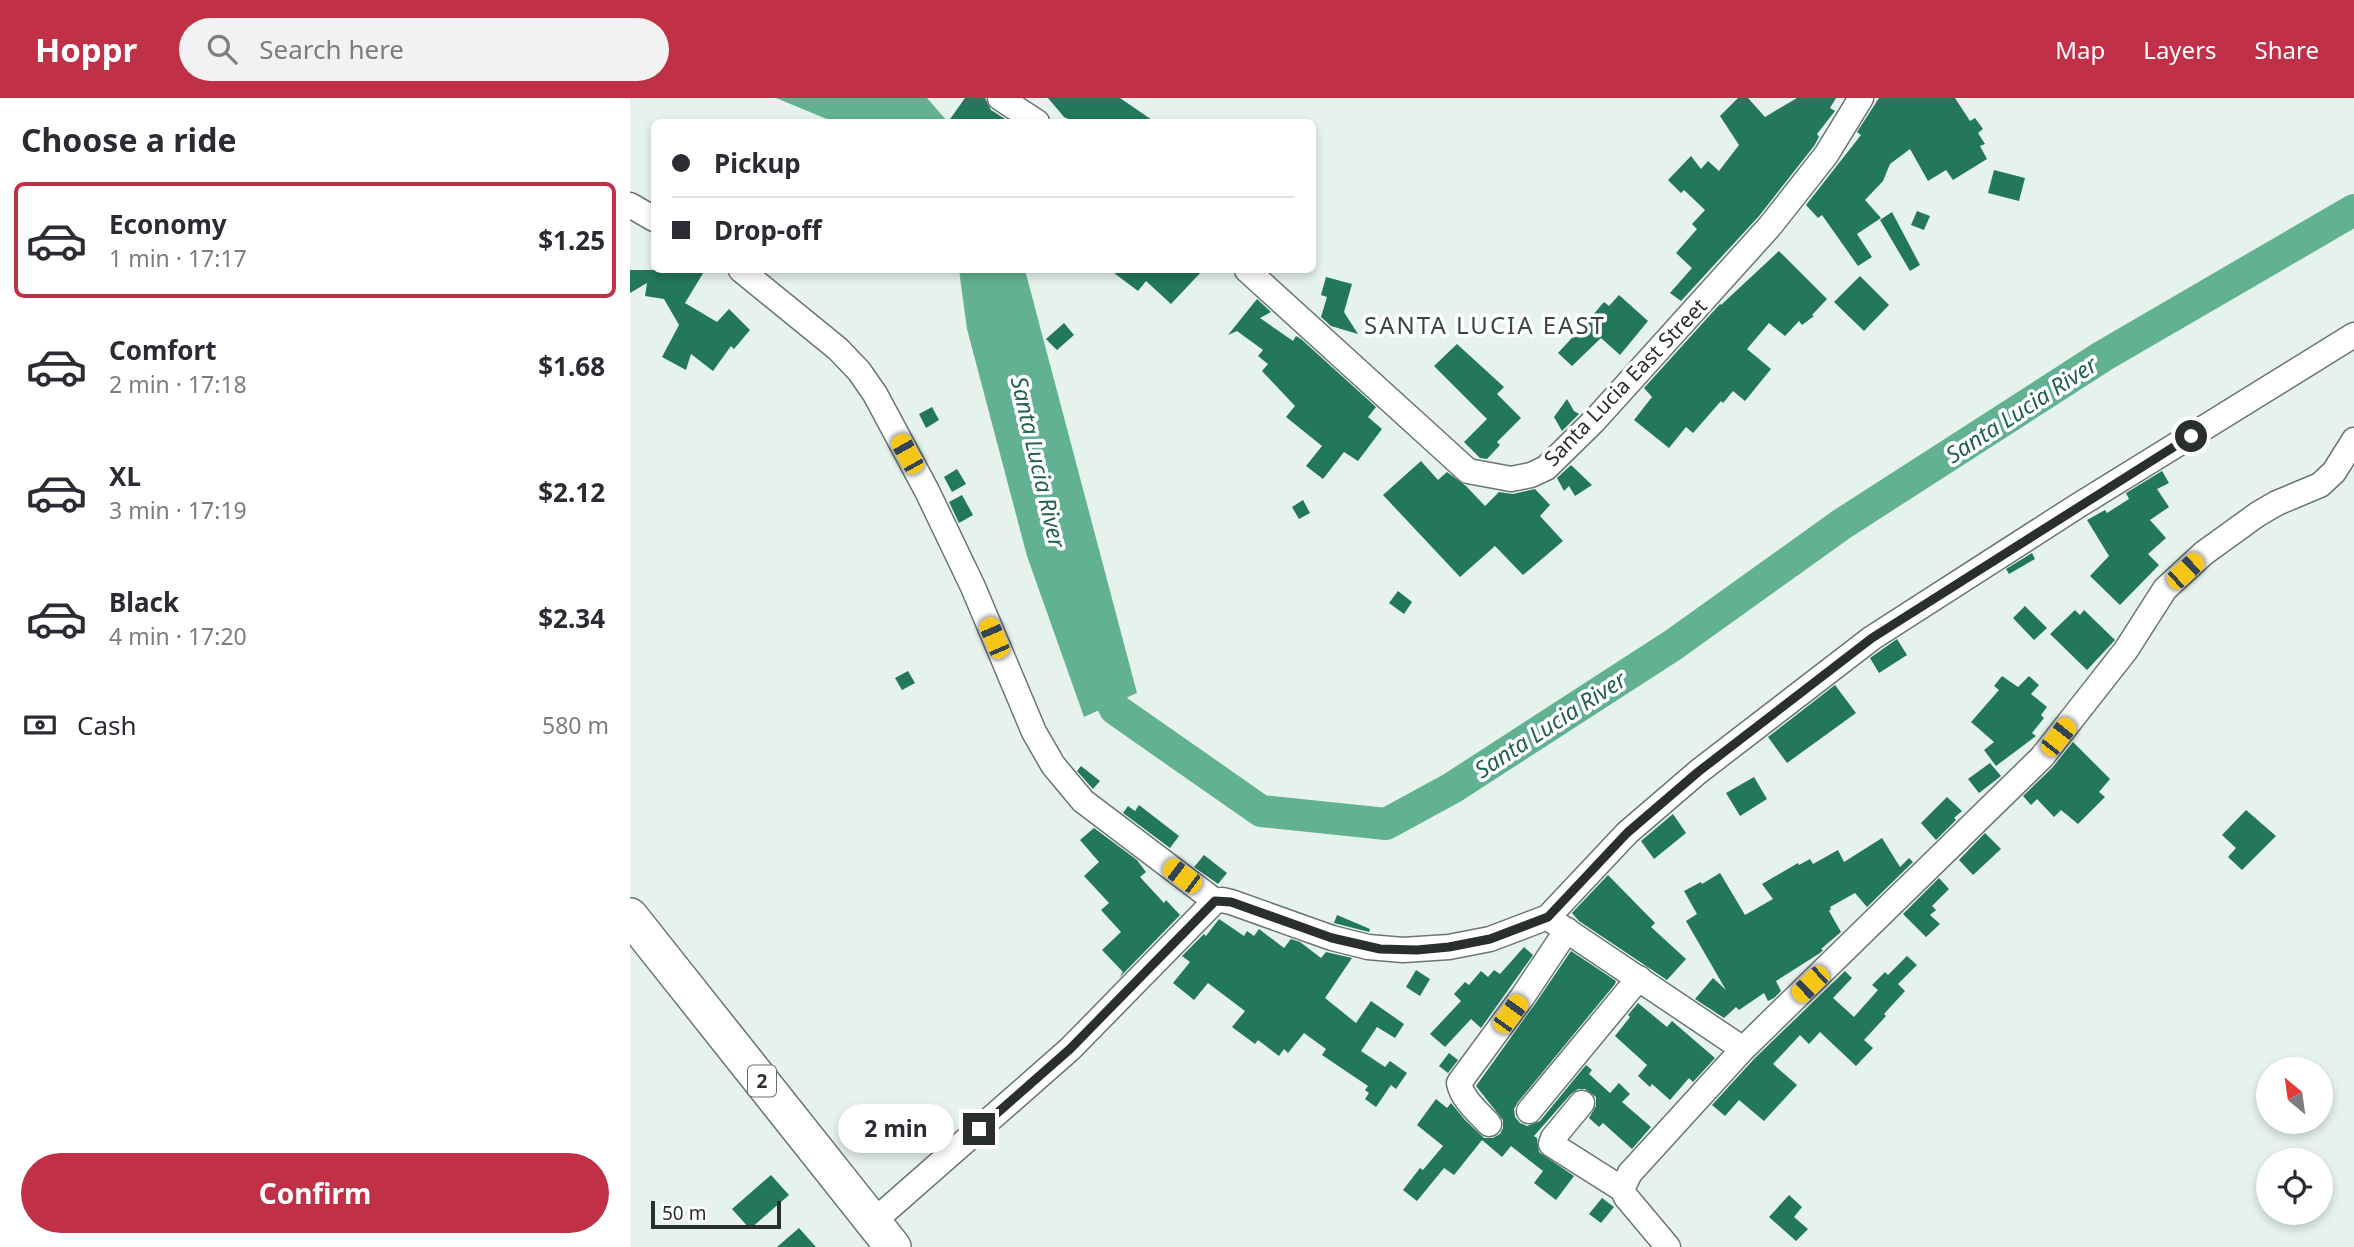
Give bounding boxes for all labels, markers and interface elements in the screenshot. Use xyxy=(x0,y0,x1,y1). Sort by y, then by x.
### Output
search box xyxy=(179,18,669,81)
text: Hoppr xyxy=(35,27,137,72)
icon: search xyxy=(203,30,241,68)
text: Search here xyxy=(259,31,404,67)
text: Map xyxy=(2055,33,2105,66)
text: Layers xyxy=(2143,33,2217,66)
text: Share xyxy=(2255,33,2319,66)
text: Choose a ride xyxy=(21,118,237,161)
text: Pickup xyxy=(714,145,801,181)
text: Economy xyxy=(109,206,227,242)
icon: car xyxy=(25,209,88,272)
text: Drop-off xyxy=(714,212,821,248)
text: $1.25 xyxy=(538,222,605,258)
text: 1 min · 17:17 xyxy=(109,242,247,274)
street label: Santa Lucia East Street xyxy=(1537,292,1713,472)
district label: SANTA LUCIA EAST xyxy=(1364,308,1606,341)
text: Comfort xyxy=(109,332,217,368)
icon: car xyxy=(25,335,88,398)
text: $1.68 xyxy=(538,348,605,384)
water label: Santa Lucia River xyxy=(1939,348,2104,470)
text: 2 min · 17:18 xyxy=(109,368,247,400)
water label: Santa Lucia River xyxy=(1004,373,1074,552)
route start xyxy=(2175,420,2207,452)
car xyxy=(888,431,927,477)
text: XL xyxy=(109,458,141,494)
icon: car xyxy=(25,461,88,524)
text: $2.12 xyxy=(538,474,605,510)
text: 3 min · 17:19 xyxy=(109,494,247,526)
car xyxy=(2163,549,2208,593)
text: Black xyxy=(109,584,179,620)
icon: car xyxy=(25,587,88,650)
text: $2.34 xyxy=(538,600,605,636)
car xyxy=(977,615,1012,661)
text: 4 min · 17:20 xyxy=(109,620,247,652)
water label: Santa Lucia River xyxy=(1468,663,1633,785)
icon: cash xyxy=(21,706,59,744)
text: Cash xyxy=(77,707,137,743)
text: 580 m xyxy=(542,709,609,741)
car xyxy=(2037,714,2080,760)
car xyxy=(1159,855,1206,897)
car xyxy=(1788,962,1833,1006)
car xyxy=(1490,991,1531,1037)
north arrow xyxy=(2256,1057,2333,1134)
map controls xyxy=(2256,1057,2333,1225)
road number: 2 xyxy=(748,1065,776,1096)
callout: 2 min xyxy=(839,1104,954,1154)
text: 2 min xyxy=(864,1112,928,1144)
route end xyxy=(963,1113,995,1145)
button: locate xyxy=(2256,1148,2333,1225)
button: Confirm xyxy=(21,1153,609,1233)
scale bar xyxy=(651,1198,780,1230)
text: 50 m xyxy=(662,1200,706,1226)

